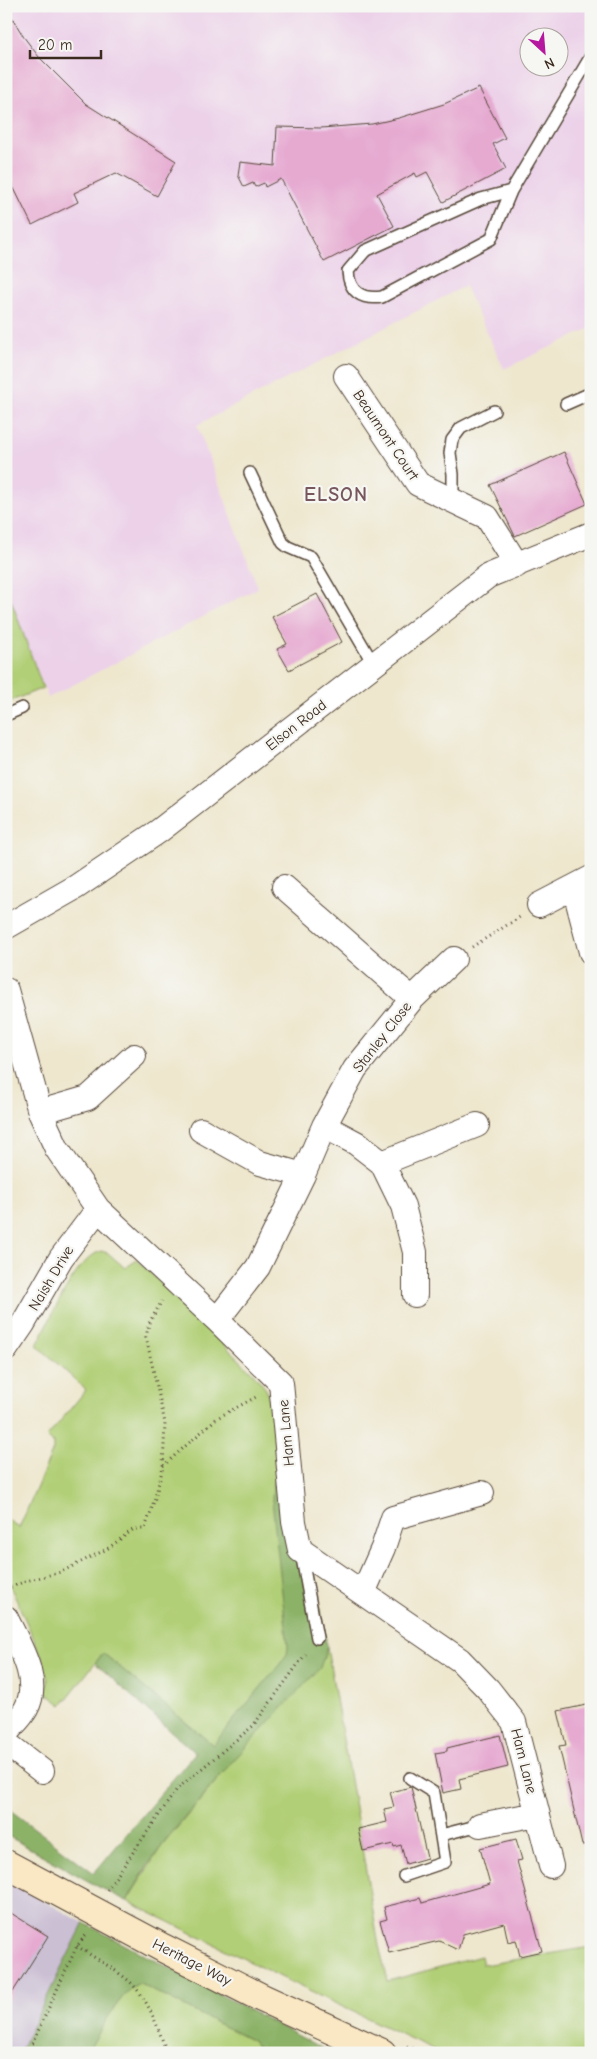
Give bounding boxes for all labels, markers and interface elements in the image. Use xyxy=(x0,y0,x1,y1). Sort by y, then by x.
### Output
scale bar xyxy=(30,28,101,60)
north arrow xyxy=(520,28,570,78)
text: 20 m xyxy=(38,36,72,54)
text: N xyxy=(542,54,557,73)
street label: Beaumont Court xyxy=(349,386,423,484)
district label: ELSON xyxy=(304,483,368,506)
street label: Elson Road xyxy=(262,696,330,754)
street label: Stanley Close xyxy=(349,998,415,1076)
street label: Naish Drive xyxy=(25,1242,78,1314)
street label: Ham Lane xyxy=(274,1398,298,1467)
street label: Ham Lane xyxy=(507,1726,541,1796)
street label: Heritage Way xyxy=(149,1934,235,1990)

